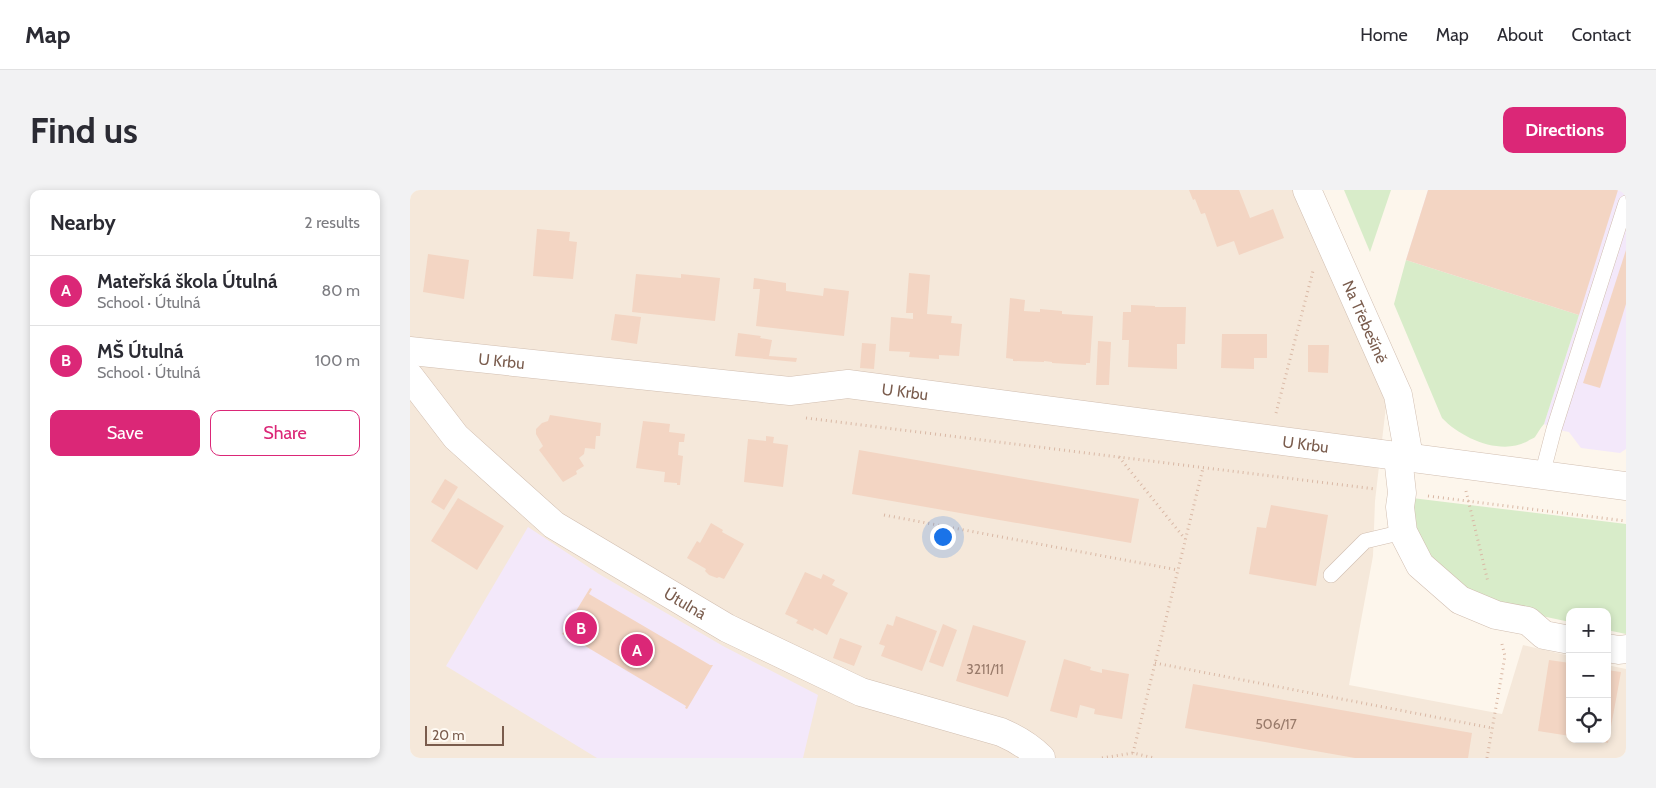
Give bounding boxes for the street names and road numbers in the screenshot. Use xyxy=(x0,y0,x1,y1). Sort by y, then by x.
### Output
street label: Na Třebešíně xyxy=(1338,278,1392,366)
street label: U Krbu xyxy=(477,349,526,373)
street label: U Krbu xyxy=(881,380,929,404)
street label: U Krbu xyxy=(1281,432,1330,457)
street label: Útulná xyxy=(660,584,710,624)

